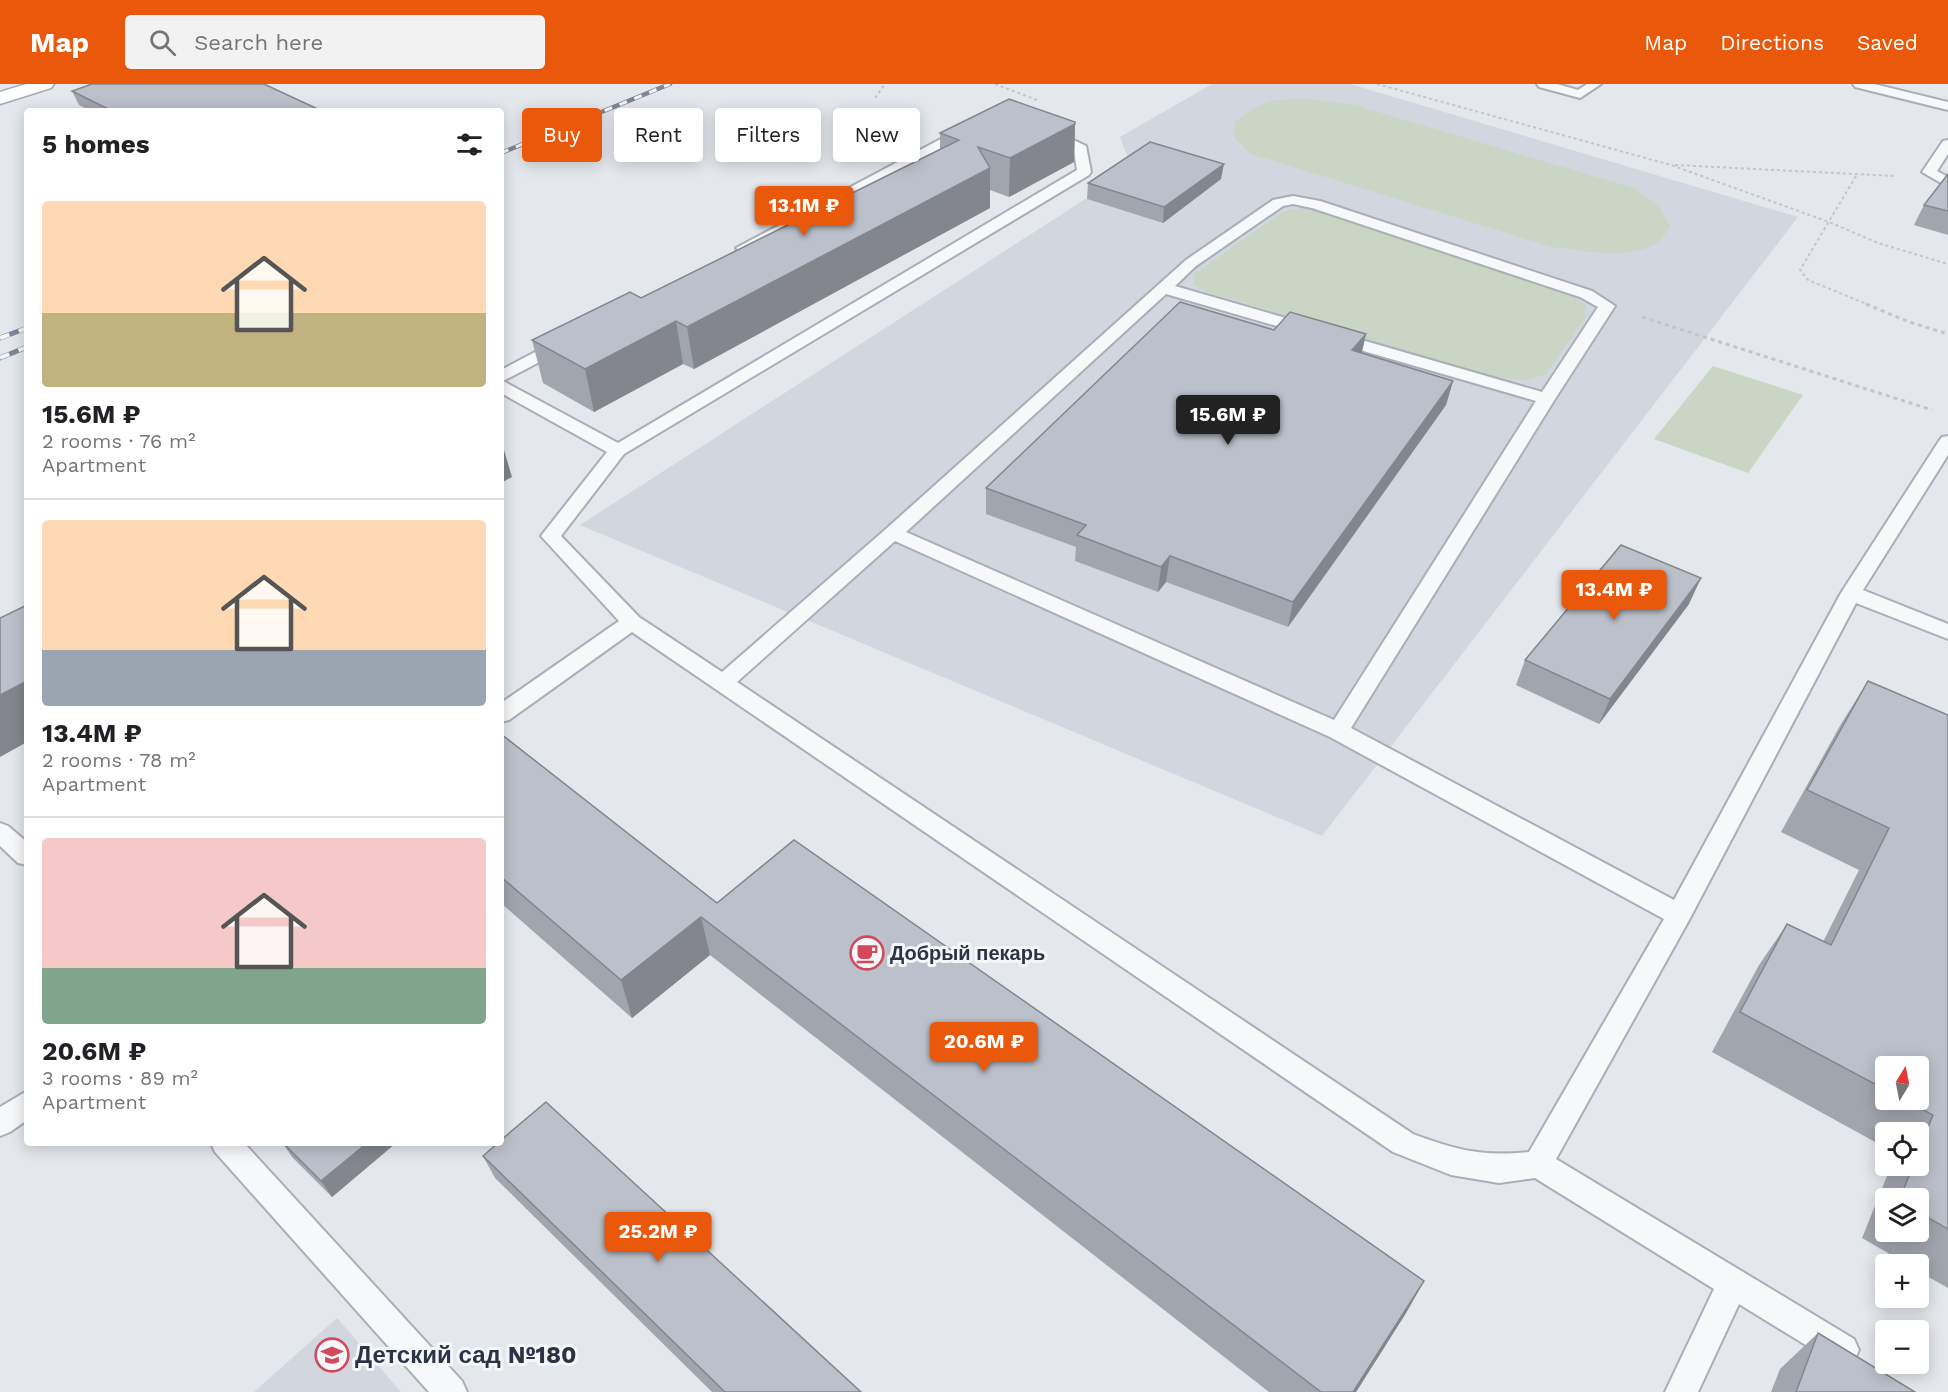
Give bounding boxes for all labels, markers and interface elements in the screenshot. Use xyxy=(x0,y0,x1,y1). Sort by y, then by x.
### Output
search box xyxy=(125,15,545,69)
text: Map xyxy=(30,26,89,59)
icon: search xyxy=(146,26,179,59)
text: Search here xyxy=(194,30,323,55)
text: Map xyxy=(1644,30,1687,55)
text: Directions xyxy=(1720,30,1824,55)
text: Saved xyxy=(1857,30,1918,55)
chip: Buy xyxy=(522,108,602,162)
chip: Rent xyxy=(614,108,703,162)
chip: Filters xyxy=(715,108,821,162)
chip: New xyxy=(833,108,920,162)
icon: filters xyxy=(453,128,486,161)
text: 5 homes xyxy=(42,129,150,159)
pin: 13.1M ₽ xyxy=(749,186,859,237)
text: 13.1M ₽ xyxy=(769,193,839,217)
icon: home xyxy=(210,240,318,348)
pin: 15.6M ₽ xyxy=(1173,395,1283,446)
text: 15.6M ₽ xyxy=(42,399,141,429)
text: 15.6M ₽ xyxy=(1190,402,1266,426)
text: 2 rooms · 76 m² xyxy=(42,429,195,453)
text: Apartment xyxy=(42,453,146,477)
icon: home xyxy=(210,559,318,667)
pin: 13.4M ₽ xyxy=(1559,570,1669,621)
text: 13.4M ₽ xyxy=(1576,577,1652,601)
text: 13.4M ₽ xyxy=(42,718,142,748)
text: 2 rooms · 78 m² xyxy=(42,748,196,772)
text: Apartment xyxy=(42,772,146,796)
icon: home xyxy=(210,877,318,985)
cafe icon: Добрый пекарь xyxy=(849,935,885,971)
place label: Добрый пекарь xyxy=(890,941,1045,965)
pin: 20.6M ₽ xyxy=(929,1022,1039,1073)
text: 20.6M ₽ xyxy=(944,1029,1024,1053)
text: 20.6M ₽ xyxy=(42,1036,146,1066)
north arrow xyxy=(1875,1056,1929,1110)
map controls xyxy=(1875,1056,1929,1374)
text: 3 rooms · 89 m² xyxy=(42,1066,198,1090)
text: Apartment xyxy=(42,1090,146,1114)
button: locate xyxy=(1875,1122,1929,1176)
button: layers xyxy=(1875,1188,1929,1242)
pin: 25.2M ₽ xyxy=(603,1212,713,1263)
text: 25.2M ₽ xyxy=(619,1219,697,1243)
button: + xyxy=(1875,1254,1929,1308)
button: − xyxy=(1875,1320,1929,1374)
school or university icon: Детский сад №180 xyxy=(314,1337,350,1373)
place label: Детский сад №180 xyxy=(355,1341,576,1369)

